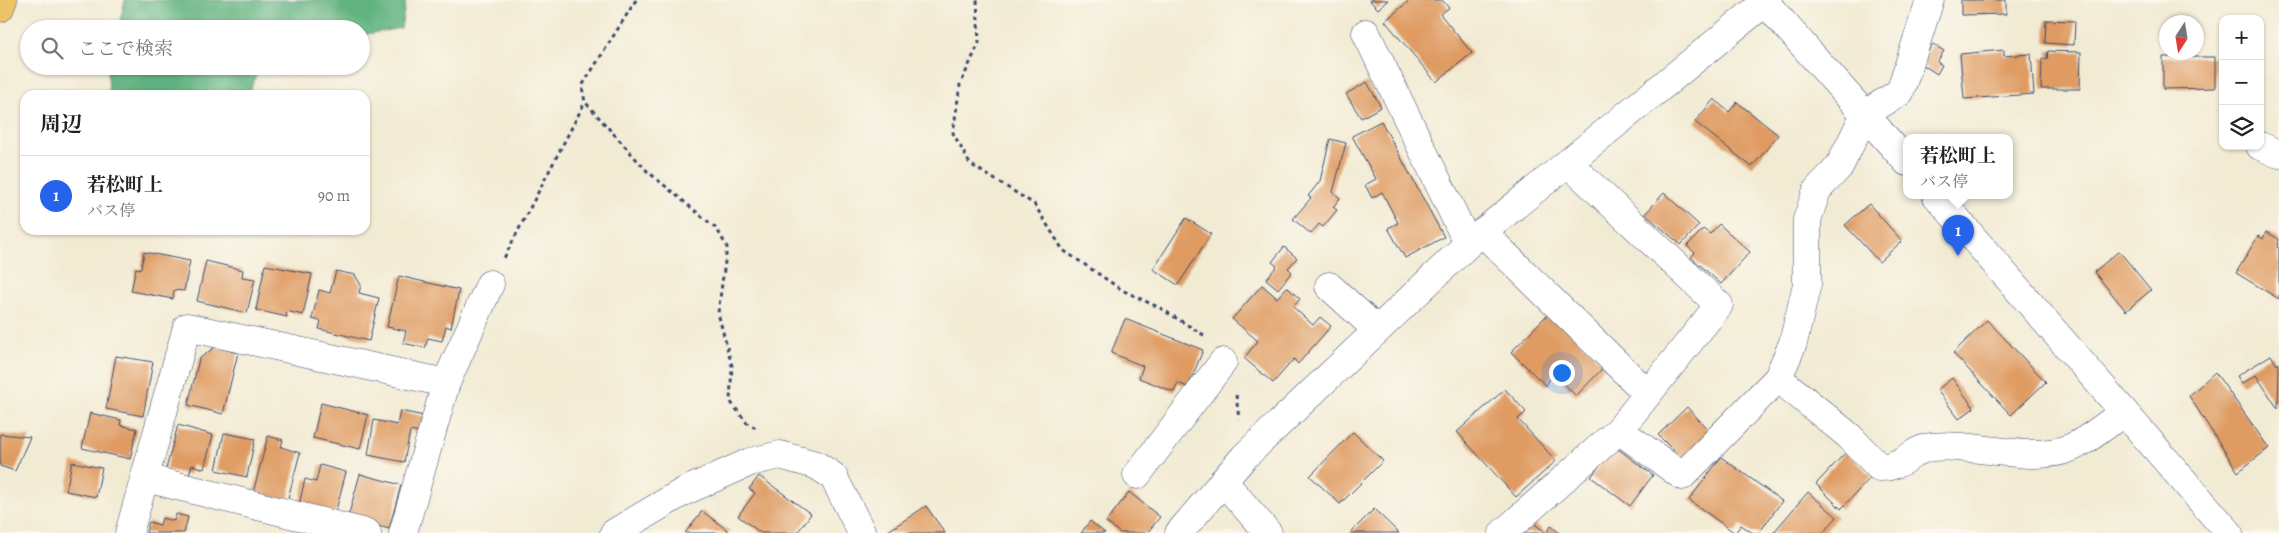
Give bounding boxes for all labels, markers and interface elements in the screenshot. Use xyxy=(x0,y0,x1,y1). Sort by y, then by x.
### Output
north arrow xyxy=(2159,15,2204,60)
map controls xyxy=(2219,15,2264,150)
button: + xyxy=(2219,15,2264,60)
search box xyxy=(20,20,370,75)
icon: search xyxy=(38,34,66,62)
text: ここで検索 xyxy=(78,36,173,62)
button: − xyxy=(2219,60,2264,105)
button: layers xyxy=(2219,105,2264,150)
text: 周辺 xyxy=(40,110,82,138)
popup xyxy=(1903,134,2013,199)
text: 若松町上 xyxy=(1920,143,1996,169)
text: バス停 xyxy=(1920,171,1968,193)
text: 若松町上 xyxy=(87,172,163,198)
text: 1 xyxy=(53,185,59,207)
text: 90 m xyxy=(318,185,350,207)
text: バス停 xyxy=(87,200,135,222)
pin: 1 xyxy=(1942,215,1974,256)
your location xyxy=(1549,360,1575,386)

